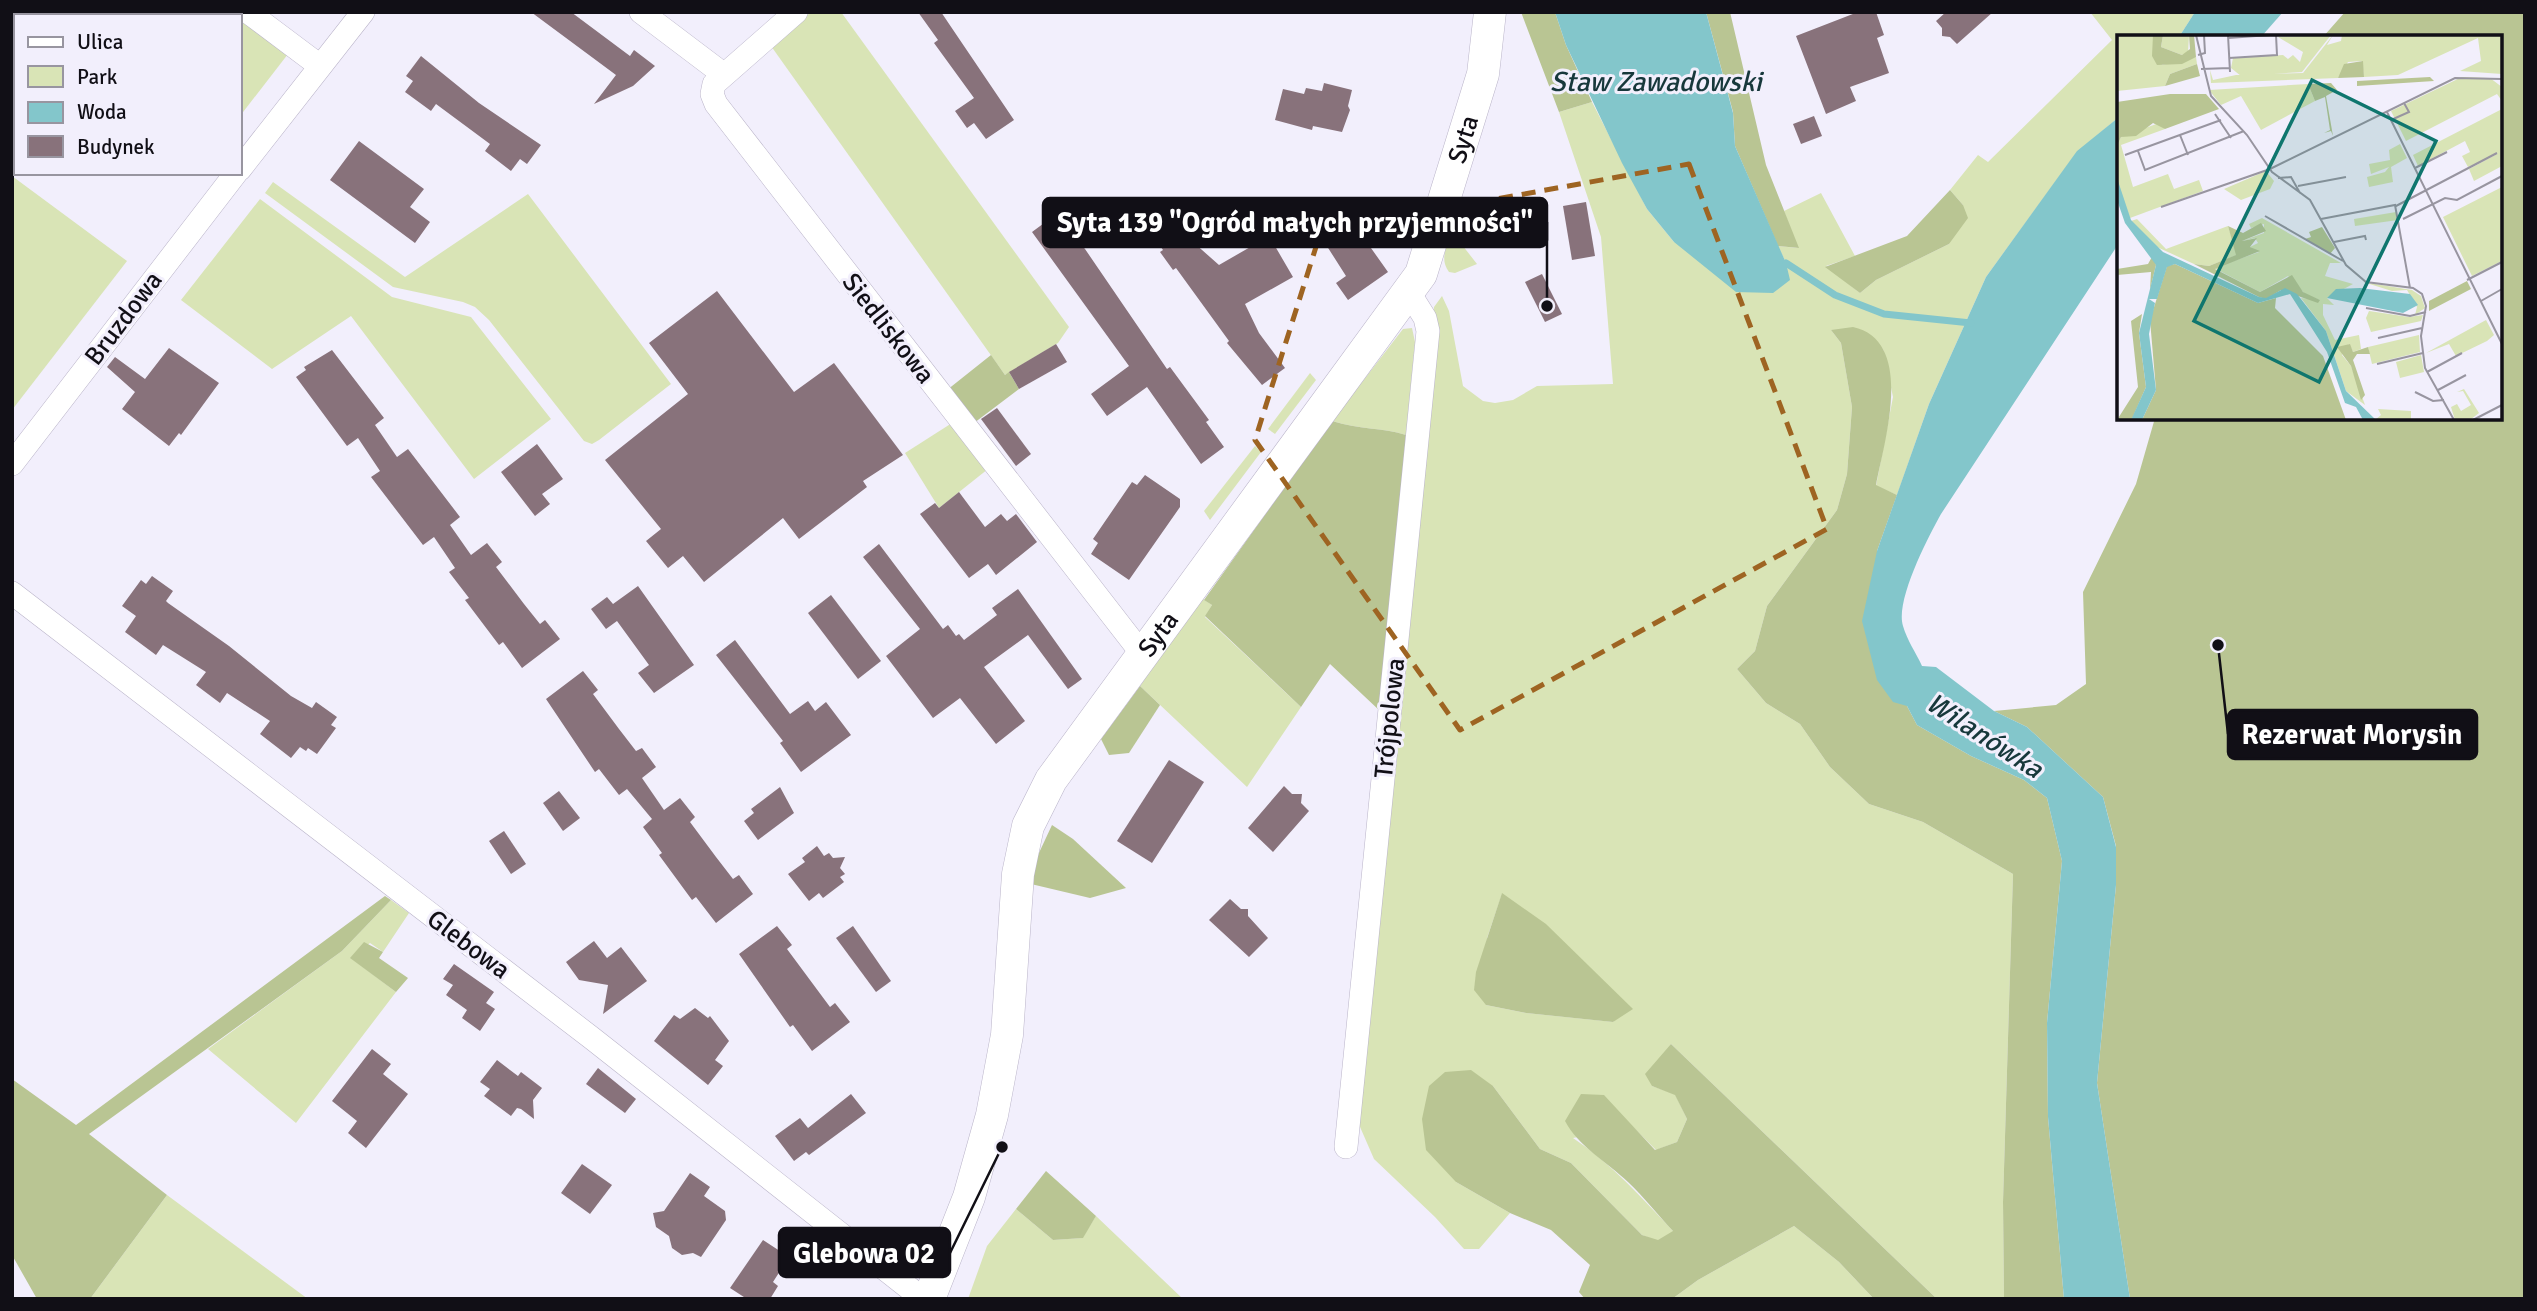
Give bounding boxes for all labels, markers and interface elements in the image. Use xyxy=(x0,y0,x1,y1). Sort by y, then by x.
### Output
legend xyxy=(14,14,242,175)
text: Ulica xyxy=(77,29,123,55)
inset map xyxy=(2117,35,2502,420)
text: Park xyxy=(77,64,118,90)
water label: Staw Zawadowski xyxy=(1550,65,1764,99)
text: Woda xyxy=(77,99,127,125)
street label: Syta xyxy=(1441,111,1486,167)
text: Budynek xyxy=(77,134,155,160)
callout: Syta 139 "Ogród małych przyjemności" xyxy=(1043,198,1547,247)
text: Syta 139 "Ogród małych przyjemności" xyxy=(1057,206,1533,240)
street label: Bruzdowa xyxy=(78,265,169,372)
street label: Siedliskowa xyxy=(835,267,941,390)
street label: Syta xyxy=(1131,605,1186,664)
street label: Trójpolowa xyxy=(1368,656,1412,780)
water label: Wilanówka xyxy=(1920,686,2050,786)
callout: Rezerwat Morysin xyxy=(2228,710,2477,759)
text: Rezerwat Morysin xyxy=(2242,718,2462,752)
street label: Glebowa xyxy=(421,903,516,986)
callout: Glebowa 02 xyxy=(779,1228,950,1277)
text: Glebowa 02 xyxy=(793,1237,935,1271)

